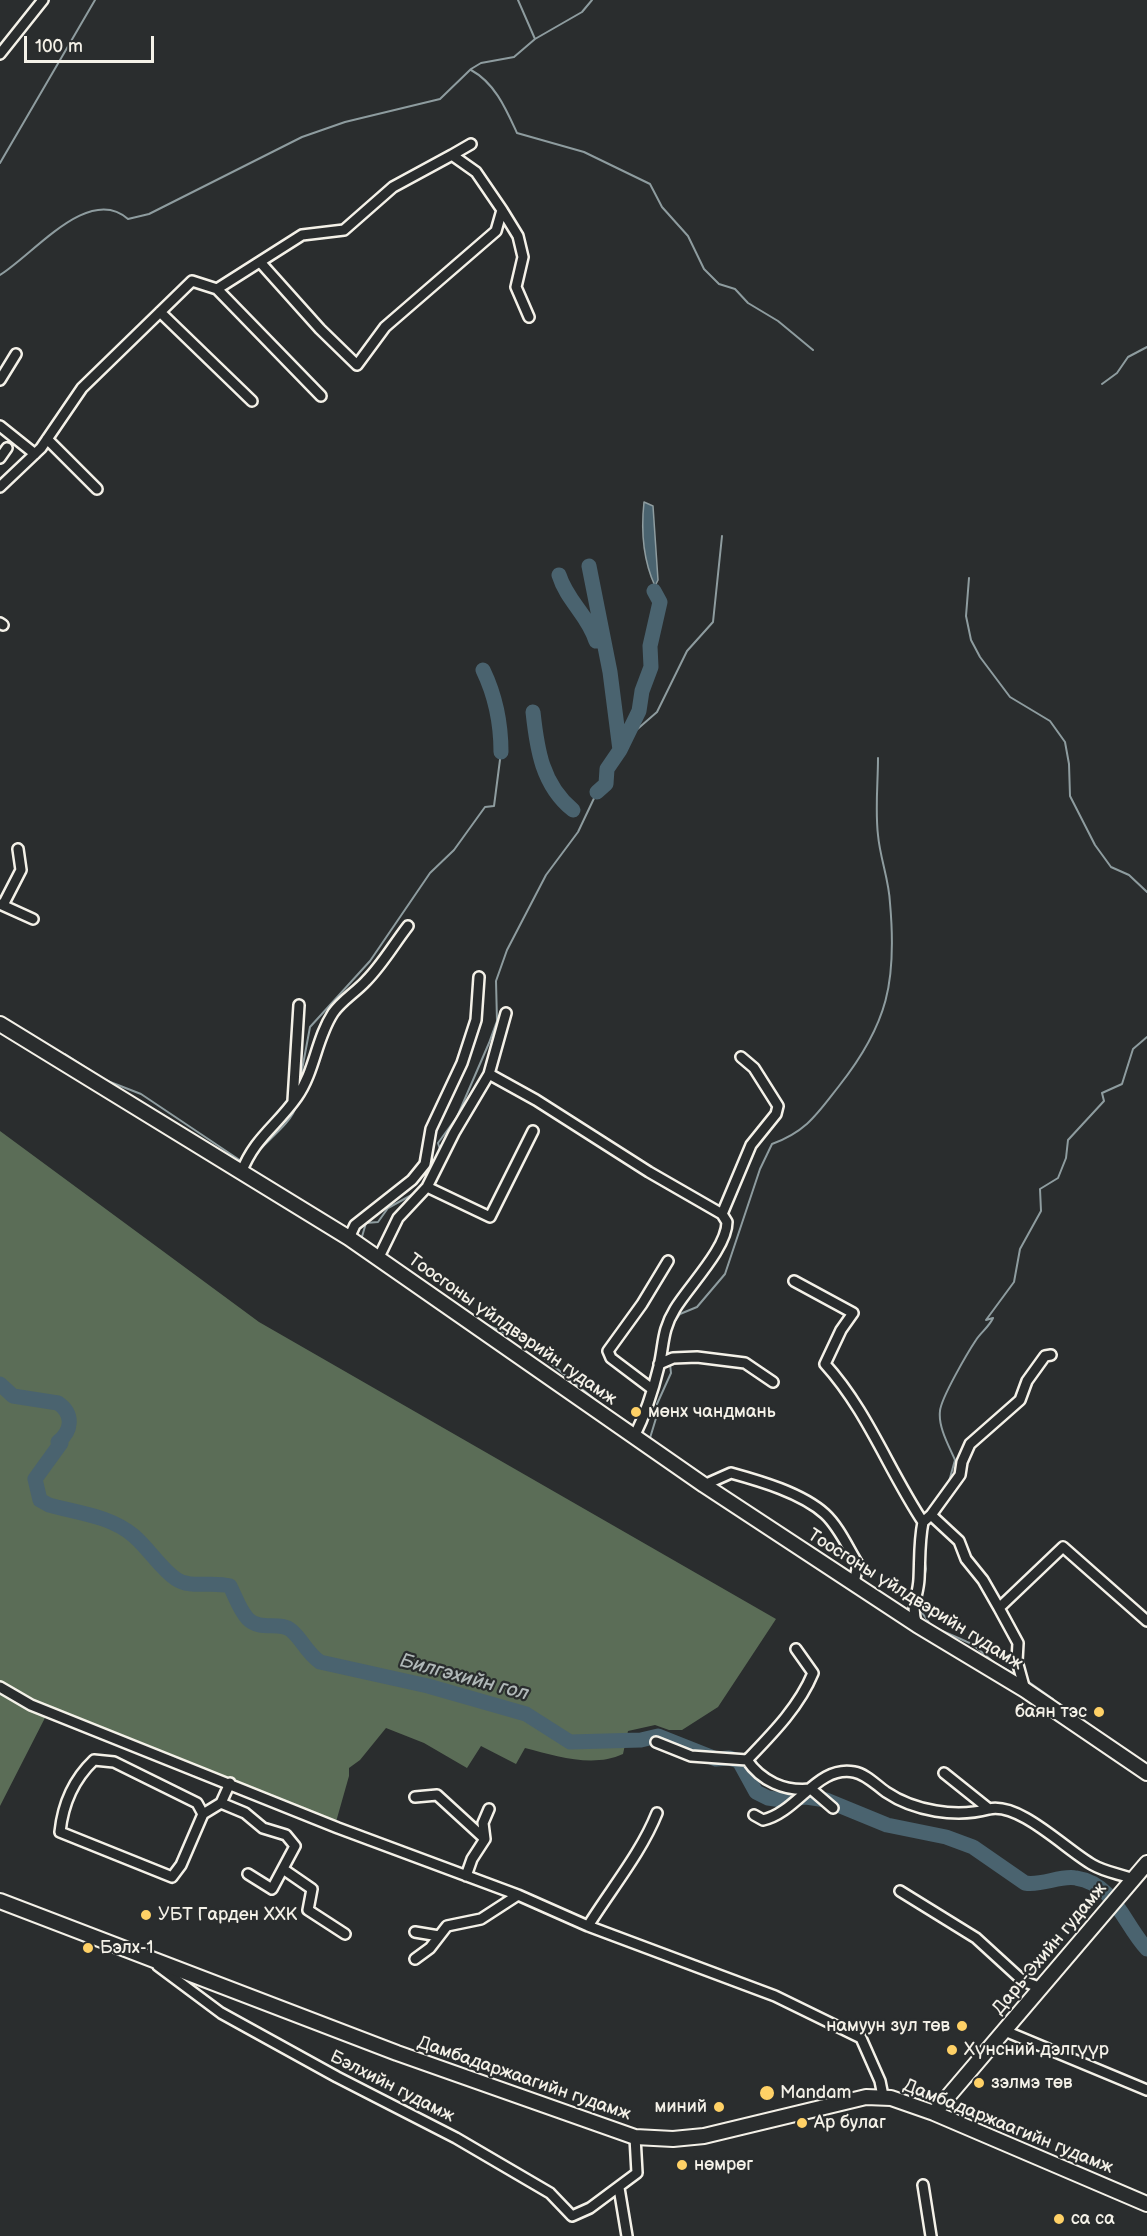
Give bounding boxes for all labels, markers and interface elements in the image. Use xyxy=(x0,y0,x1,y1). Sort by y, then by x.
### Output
scale bar xyxy=(27,24,158,62)
text: 100 m xyxy=(35,36,83,57)
street label: Тоосгоны үйлдвэрийн гудамж xyxy=(404,1250,620,1410)
place label: мөнх чандмань xyxy=(648,1401,776,1423)
marker: мөнх чандмань xyxy=(629,1405,643,1419)
street label: Тоосгоны үйлдвэрийн гудамж xyxy=(803,1525,1027,1675)
water label: Билгэхийн гол xyxy=(397,1649,531,1707)
place label: баян тэс xyxy=(1015,1701,1087,1723)
marker: баян тэс xyxy=(1092,1705,1106,1719)
street label: Дарь-Эхийн гудамж xyxy=(988,1878,1112,2020)
place label: УБТ Гарден ХХК xyxy=(158,1904,297,1926)
marker: УБТ Гарден ХХК xyxy=(139,1908,153,1922)
place label: Бэлх-1 xyxy=(100,1937,153,1959)
marker: Бэлх-1 xyxy=(81,1941,95,1955)
place label: намуун зул төв xyxy=(826,2015,950,2037)
marker: намуун зул төв xyxy=(955,2019,969,2033)
street label: Дамбадаржаагийн гудамж xyxy=(414,2032,634,2126)
place label: Хүнсний дэлгүүр xyxy=(964,2039,1109,2061)
marker: Хүнсний дэлгүүр xyxy=(945,2043,959,2057)
street label: Бэлхийн гудамж xyxy=(326,2046,458,2128)
place label: зэлмэ төв xyxy=(991,2072,1072,2094)
street label: Дамбадаржаагийн гудамж xyxy=(900,2075,1116,2179)
marker: зэлмэ төв xyxy=(972,2076,986,2090)
place label: Mandam xyxy=(780,2082,851,2104)
marker: Mandam xyxy=(758,2084,776,2102)
place label: миний xyxy=(655,2096,707,2118)
marker: миний xyxy=(712,2100,726,2114)
place label: Ар булаг xyxy=(814,2112,886,2134)
marker: Ар булаг xyxy=(795,2116,809,2130)
place label: нөмрөг xyxy=(694,2154,753,2176)
marker: нөмрөг xyxy=(675,2158,689,2172)
place label: са са xyxy=(1071,2208,1115,2230)
marker: са са xyxy=(1052,2212,1066,2226)

